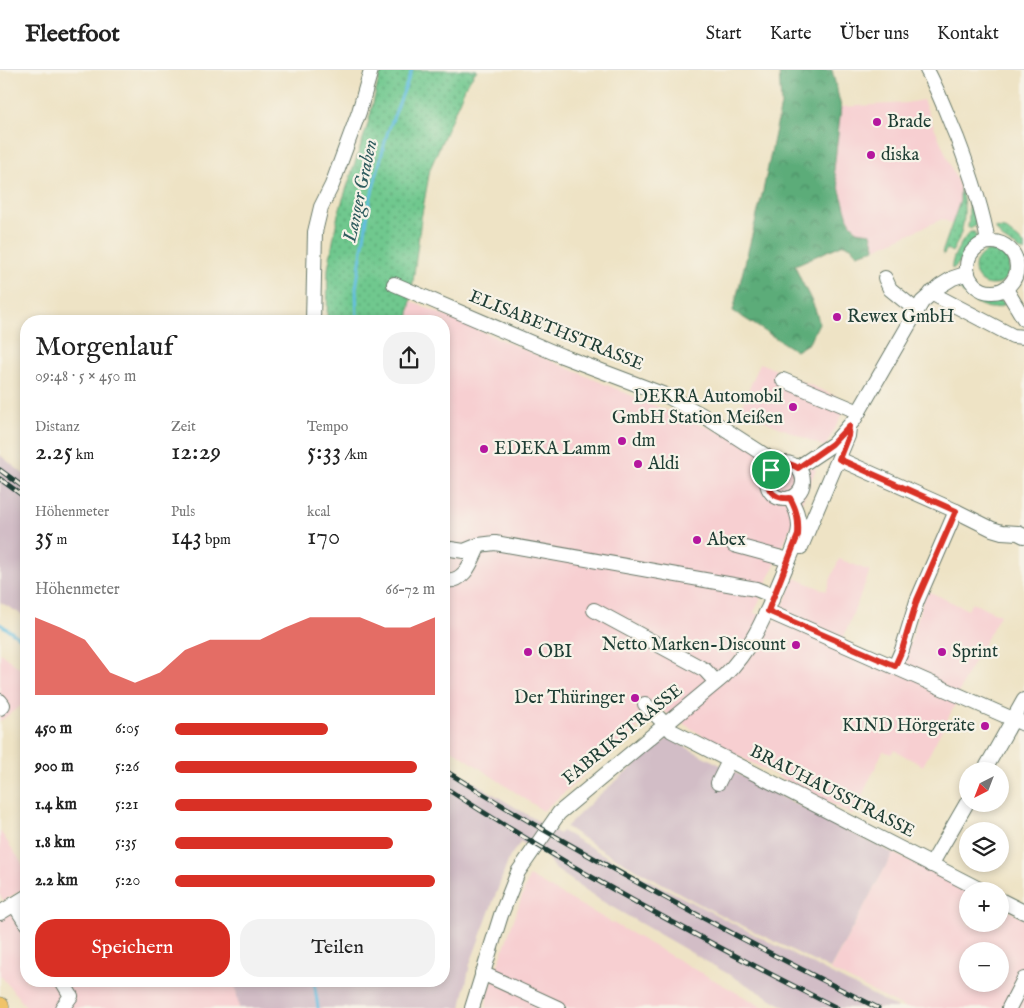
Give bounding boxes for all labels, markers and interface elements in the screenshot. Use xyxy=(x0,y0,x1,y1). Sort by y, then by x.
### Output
text: Fleetfoot xyxy=(25,19,120,50)
text: Start xyxy=(706,23,742,46)
text: Karte xyxy=(770,23,812,46)
text: Über uns xyxy=(840,23,909,46)
text: Kontakt xyxy=(937,23,999,46)
place label: Brade xyxy=(887,111,931,134)
marker: Brade xyxy=(871,116,883,128)
water label: Langer Graben xyxy=(338,137,384,245)
place label: diska xyxy=(881,144,919,167)
marker: diska xyxy=(865,149,877,161)
street label: ELISABETHSTRASSE xyxy=(465,285,647,377)
place label: Rewex GmbH xyxy=(847,306,955,329)
marker: Rewex GmbH xyxy=(831,311,843,323)
text: Morgenlauf xyxy=(35,330,174,365)
button: share xyxy=(383,332,435,384)
text: 09:48 · 5 × 450 m xyxy=(35,367,136,387)
place label: DEKRA Automobil GmbH Station Meißen xyxy=(612,386,783,430)
marker: DEKRA Automobil GmbH Station Meißen xyxy=(787,401,799,413)
text: Distanz xyxy=(35,418,80,436)
text: Zeit xyxy=(171,418,196,436)
text: Tempo xyxy=(307,418,348,436)
place label: dm xyxy=(632,430,656,453)
marker: dm xyxy=(616,435,628,447)
text: 2.25 xyxy=(35,436,73,468)
text: 12:29 xyxy=(171,436,221,468)
text: 5:33 xyxy=(307,436,341,468)
place label: EDEKA Lamm xyxy=(494,438,611,461)
marker: EDEKA Lamm xyxy=(478,443,490,455)
text: km xyxy=(73,446,94,464)
text: /km xyxy=(341,446,367,464)
pin xyxy=(750,449,792,491)
place label: Aldi xyxy=(647,453,680,476)
icon: arrive xyxy=(757,456,785,484)
marker: Aldi xyxy=(632,458,644,470)
text: Höhenmeter xyxy=(35,503,109,521)
text: Puls xyxy=(171,503,195,521)
text: kcal xyxy=(307,503,330,521)
text: 35 xyxy=(35,521,53,553)
text: 143 xyxy=(171,521,202,553)
text: 170 xyxy=(307,521,340,553)
place label: Abex xyxy=(706,529,746,552)
text: m xyxy=(53,531,67,549)
text: bpm xyxy=(202,531,231,549)
marker: Abex xyxy=(691,534,703,546)
text: Höhenmeter xyxy=(35,580,120,600)
text: 66–72 m xyxy=(385,580,435,600)
place label: Netto Marken-Discount xyxy=(602,634,786,657)
marker: Netto Marken-Discount xyxy=(790,639,802,651)
place label: OBI xyxy=(538,641,573,664)
place label: Sprint xyxy=(952,641,998,664)
marker: OBI xyxy=(522,646,534,658)
marker: Sprint xyxy=(936,646,948,658)
street label: FABRIKSTRASSE xyxy=(558,679,688,791)
place label: Der Thüringer xyxy=(514,687,625,710)
marker: Der Thüringer xyxy=(629,692,641,704)
place label: KIND Hörgeräte xyxy=(842,715,975,738)
text: 450 m xyxy=(35,719,72,739)
text: 6:05 xyxy=(115,719,140,739)
marker: KIND Hörgeräte xyxy=(979,720,991,732)
street label: BRAUHAUSSTRASSE xyxy=(746,740,918,844)
text: 900 m xyxy=(35,757,74,777)
text: 5:26 xyxy=(115,757,139,777)
north arrow xyxy=(959,762,1009,812)
map controls xyxy=(959,762,1009,992)
text: 1.4 km xyxy=(35,795,77,815)
text: 5:21 xyxy=(115,795,138,815)
button: layers xyxy=(959,822,1009,872)
text: 1.8 km xyxy=(35,833,75,853)
text: 5:35 xyxy=(115,833,137,853)
text: 2.2 km xyxy=(35,871,78,891)
text: 5:20 xyxy=(115,871,140,891)
button: + xyxy=(959,882,1009,932)
button: Speichern xyxy=(35,919,230,977)
button: Teilen xyxy=(240,919,435,977)
button: − xyxy=(959,942,1009,992)

